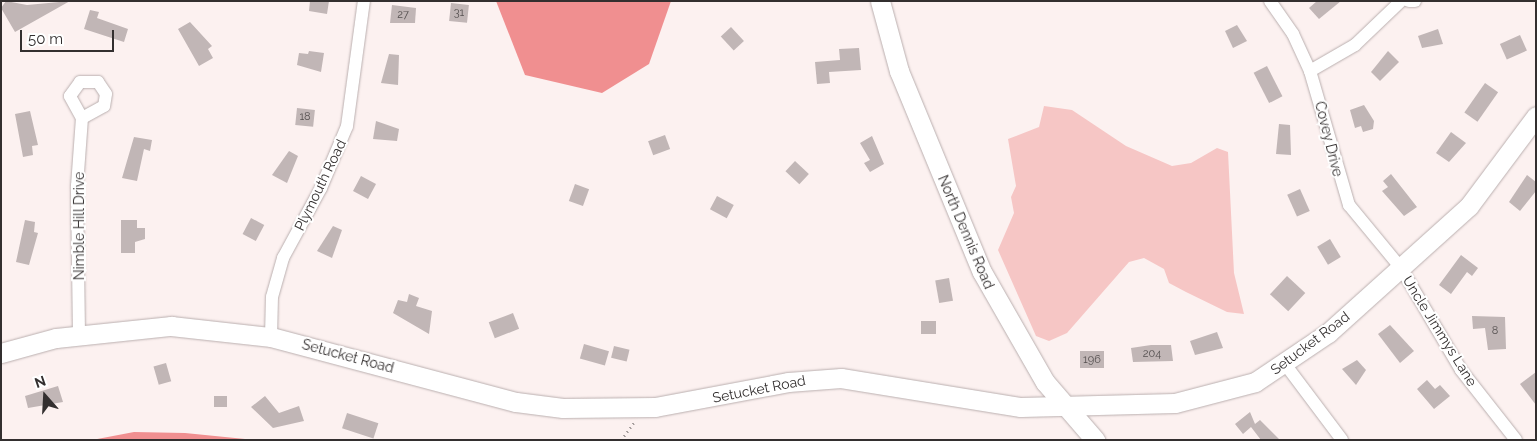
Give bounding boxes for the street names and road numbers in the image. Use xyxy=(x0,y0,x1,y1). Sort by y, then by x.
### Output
street label: Covey Drive xyxy=(1311,99,1347,179)
street label: Plymouth Road xyxy=(291,137,349,233)
street label: Nimble Hill Drive xyxy=(71,172,87,280)
street label: North Dennis Road xyxy=(934,173,998,291)
street label: Uncle Jimmys Lane xyxy=(1399,273,1481,389)
street label: Setucket Road xyxy=(1267,308,1353,378)
street label: Setucket Road xyxy=(300,336,396,376)
street label: Setucket Road xyxy=(711,372,807,406)

